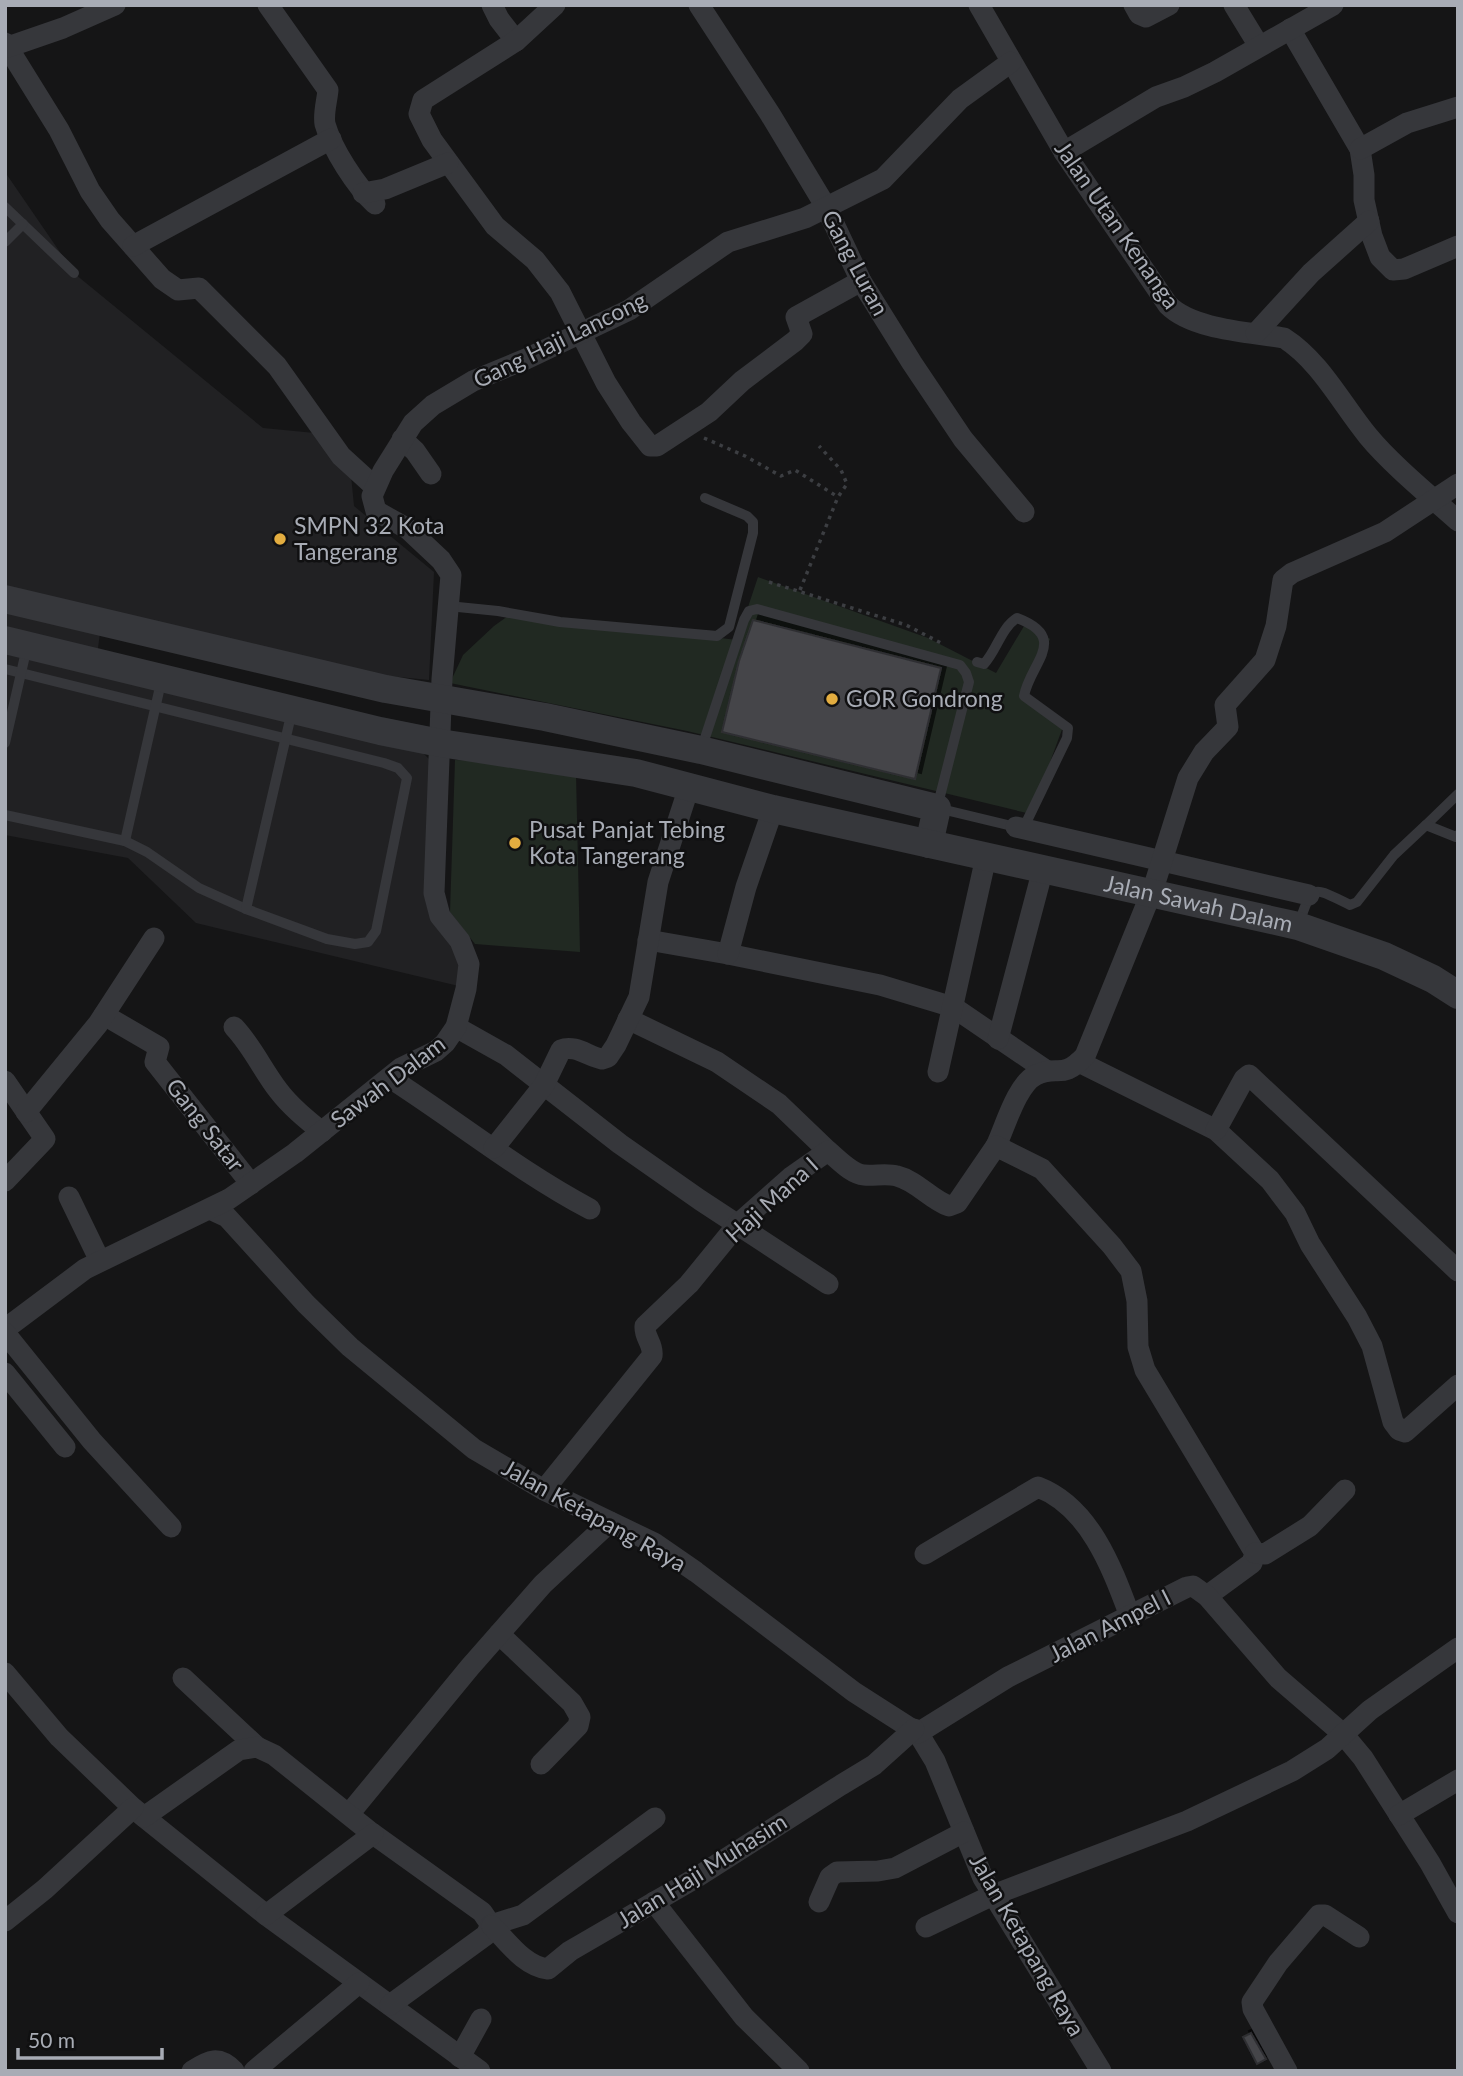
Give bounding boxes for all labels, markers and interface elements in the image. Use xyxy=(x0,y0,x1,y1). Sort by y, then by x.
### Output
street label: Jalan Utan Kenanga xyxy=(1049,135,1186,314)
street label: Gang Luran xyxy=(816,205,895,320)
street label: Gang Haji Lancong xyxy=(468,285,651,393)
place label: SMPN 32 Kota Tangerang xyxy=(294,511,445,565)
marker: SMPN 32 Kota Tangerang xyxy=(272,531,288,547)
place label: GOR Gondrong xyxy=(846,684,1003,712)
marker: GOR Gondrong xyxy=(824,691,840,707)
place label: Pusat Panjat Tebing Kota Tangerang xyxy=(529,815,725,869)
marker: Pusat Panjat Tebing Kota Tangerang xyxy=(507,835,523,851)
street label: Jalan Sawah Dalam xyxy=(1102,868,1296,937)
street label: Sawah Dalam xyxy=(325,1029,450,1133)
street label: Gang Satar xyxy=(161,1072,251,1177)
street label: Haji Mana I xyxy=(719,1151,823,1248)
street label: Jalan Ketapang Raya xyxy=(498,1453,691,1577)
street label: Jalan Ampel I xyxy=(1044,1583,1175,1668)
street label: Jalan Haji Muhasim xyxy=(612,1807,791,1934)
street label: Jalan Ketapang Raya xyxy=(964,1848,1091,2041)
scale bar xyxy=(18,2016,161,2060)
text: 50 m xyxy=(28,2027,75,2052)

